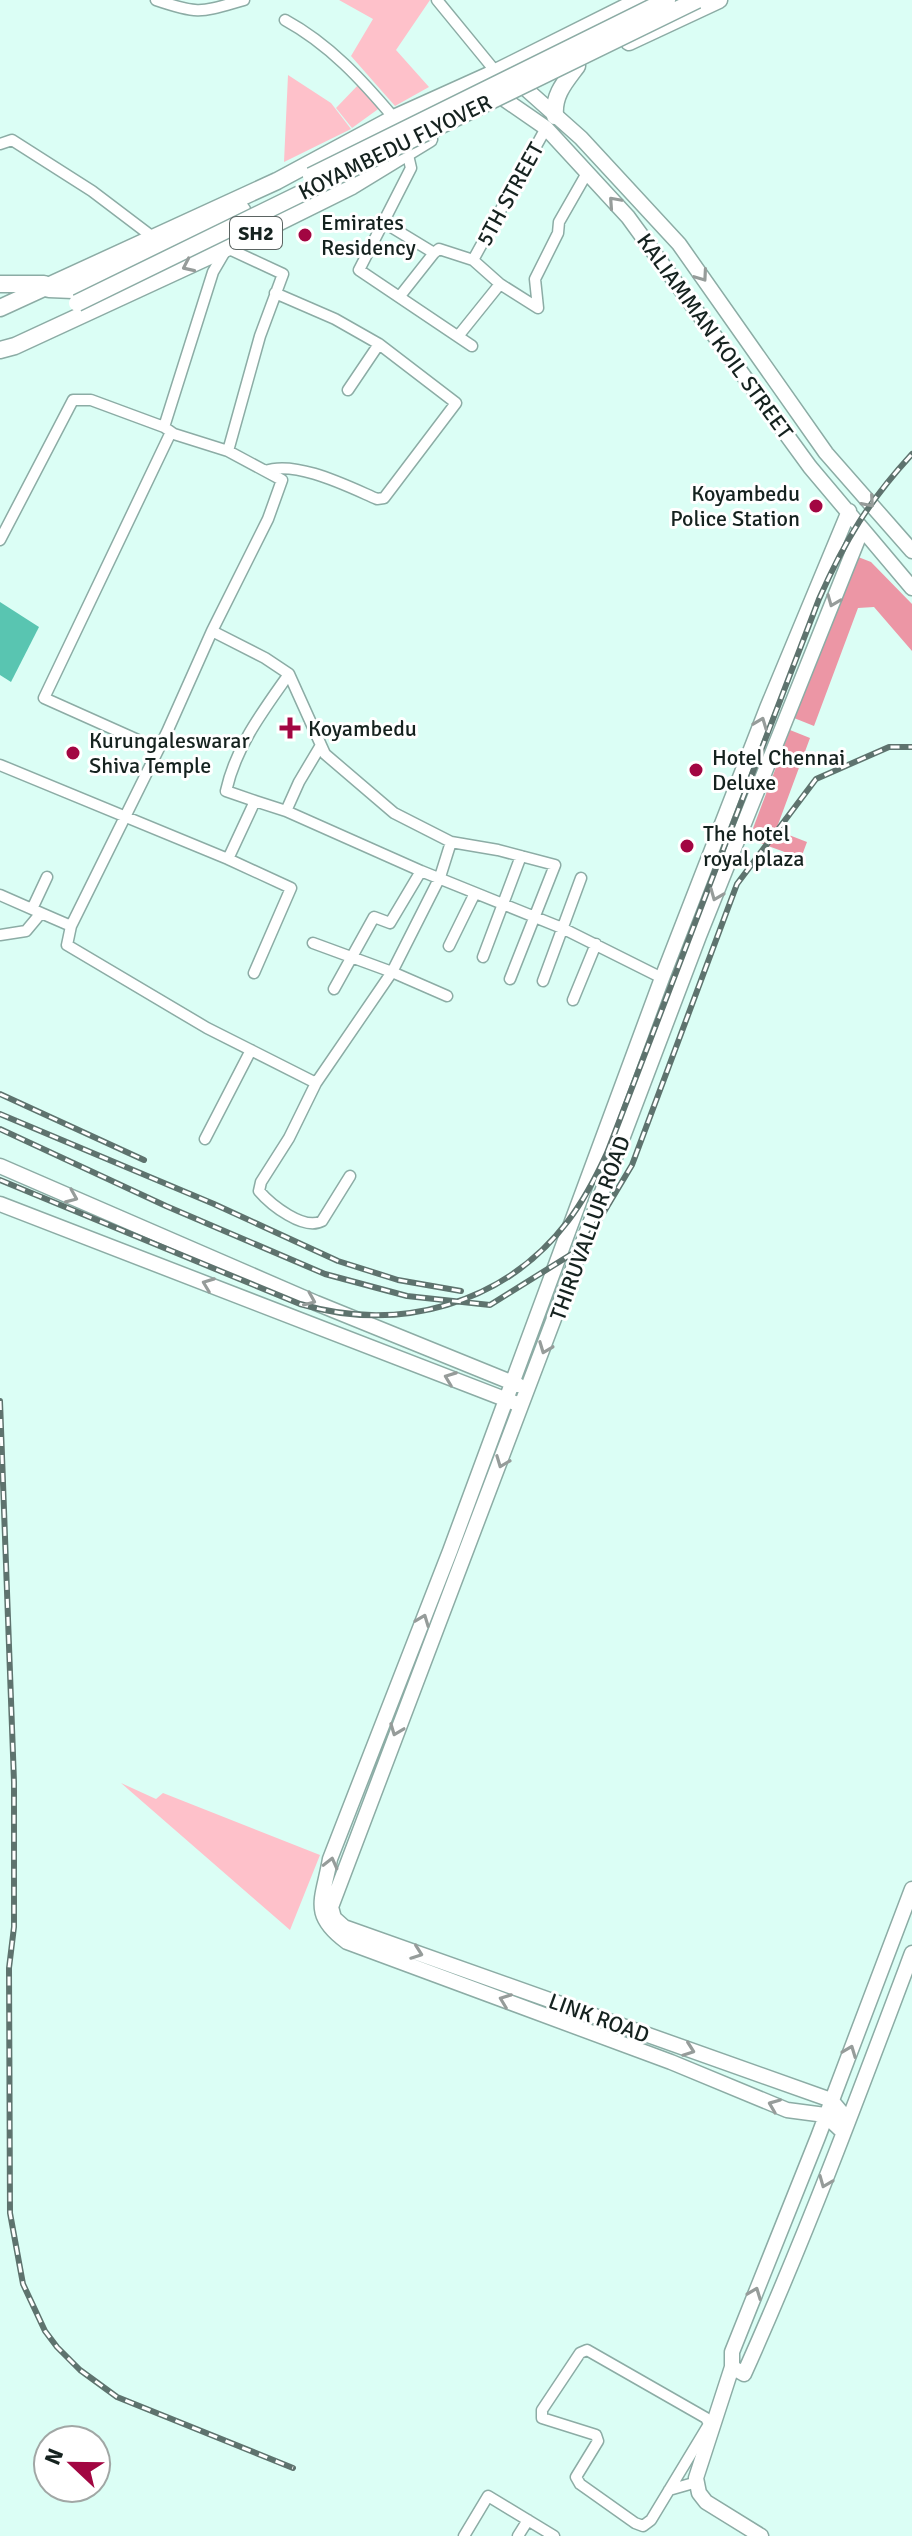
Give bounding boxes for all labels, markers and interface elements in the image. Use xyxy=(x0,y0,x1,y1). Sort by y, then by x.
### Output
street label: KOYAMBEDU FLYOVER xyxy=(294,88,496,206)
street label: 5TH STREET xyxy=(471,138,549,250)
one-way arrow xyxy=(609,196,623,211)
place label: Emirates Residency xyxy=(321,209,417,261)
road number: SH2 xyxy=(230,217,282,249)
marker: Emirates Residency xyxy=(296,226,314,244)
street label: KALIAMMAN KOIL STREET xyxy=(631,228,799,444)
one-way arrow xyxy=(182,256,196,272)
one-way arrow xyxy=(692,268,707,282)
place label: Koyambedu Police Station xyxy=(670,480,800,532)
one-way arrow xyxy=(859,492,874,507)
marker: Koyambedu Police Station xyxy=(807,497,825,515)
one-way arrow xyxy=(826,593,843,607)
place label: Koyambedu xyxy=(308,715,417,742)
marker: Koyambedu xyxy=(279,717,301,739)
one-way arrow xyxy=(751,717,768,731)
place label: Kurungaleswarar Shiva Temple xyxy=(89,727,250,779)
marker: Kurungaleswarar Shiva Temple xyxy=(64,744,82,762)
place label: Hotel Chennai Deluxe xyxy=(712,744,845,796)
marker: Hotel Chennai Deluxe xyxy=(687,761,705,779)
place label: The hotel royal plaza xyxy=(703,820,805,872)
marker: The hotel royal plaza xyxy=(678,837,696,855)
one-way arrow xyxy=(709,887,726,901)
street label: THIRUVALLUR ROAD xyxy=(544,1132,636,1324)
one-way arrow xyxy=(63,1187,78,1203)
one-way arrow xyxy=(202,1277,216,1294)
one-way arrow xyxy=(302,1291,316,1307)
one-way arrow xyxy=(538,1340,555,1354)
one-way arrow xyxy=(444,1371,458,1388)
one-way arrow xyxy=(495,1454,512,1468)
one-way arrow xyxy=(413,1614,430,1628)
one-way arrow xyxy=(390,1722,406,1736)
one-way arrow xyxy=(321,1856,338,1870)
one-way arrow xyxy=(409,1943,423,1960)
street label: LINK ROAD xyxy=(545,1987,653,2049)
one-way arrow xyxy=(499,1993,513,2010)
one-way arrow xyxy=(681,2040,695,2056)
one-way arrow xyxy=(840,2045,857,2059)
one-way arrow xyxy=(768,2098,782,2114)
one-way arrow xyxy=(818,2174,834,2189)
one-way arrow xyxy=(745,2287,762,2301)
north arrow xyxy=(32,2424,112,2504)
text: N xyxy=(39,2445,69,2469)

